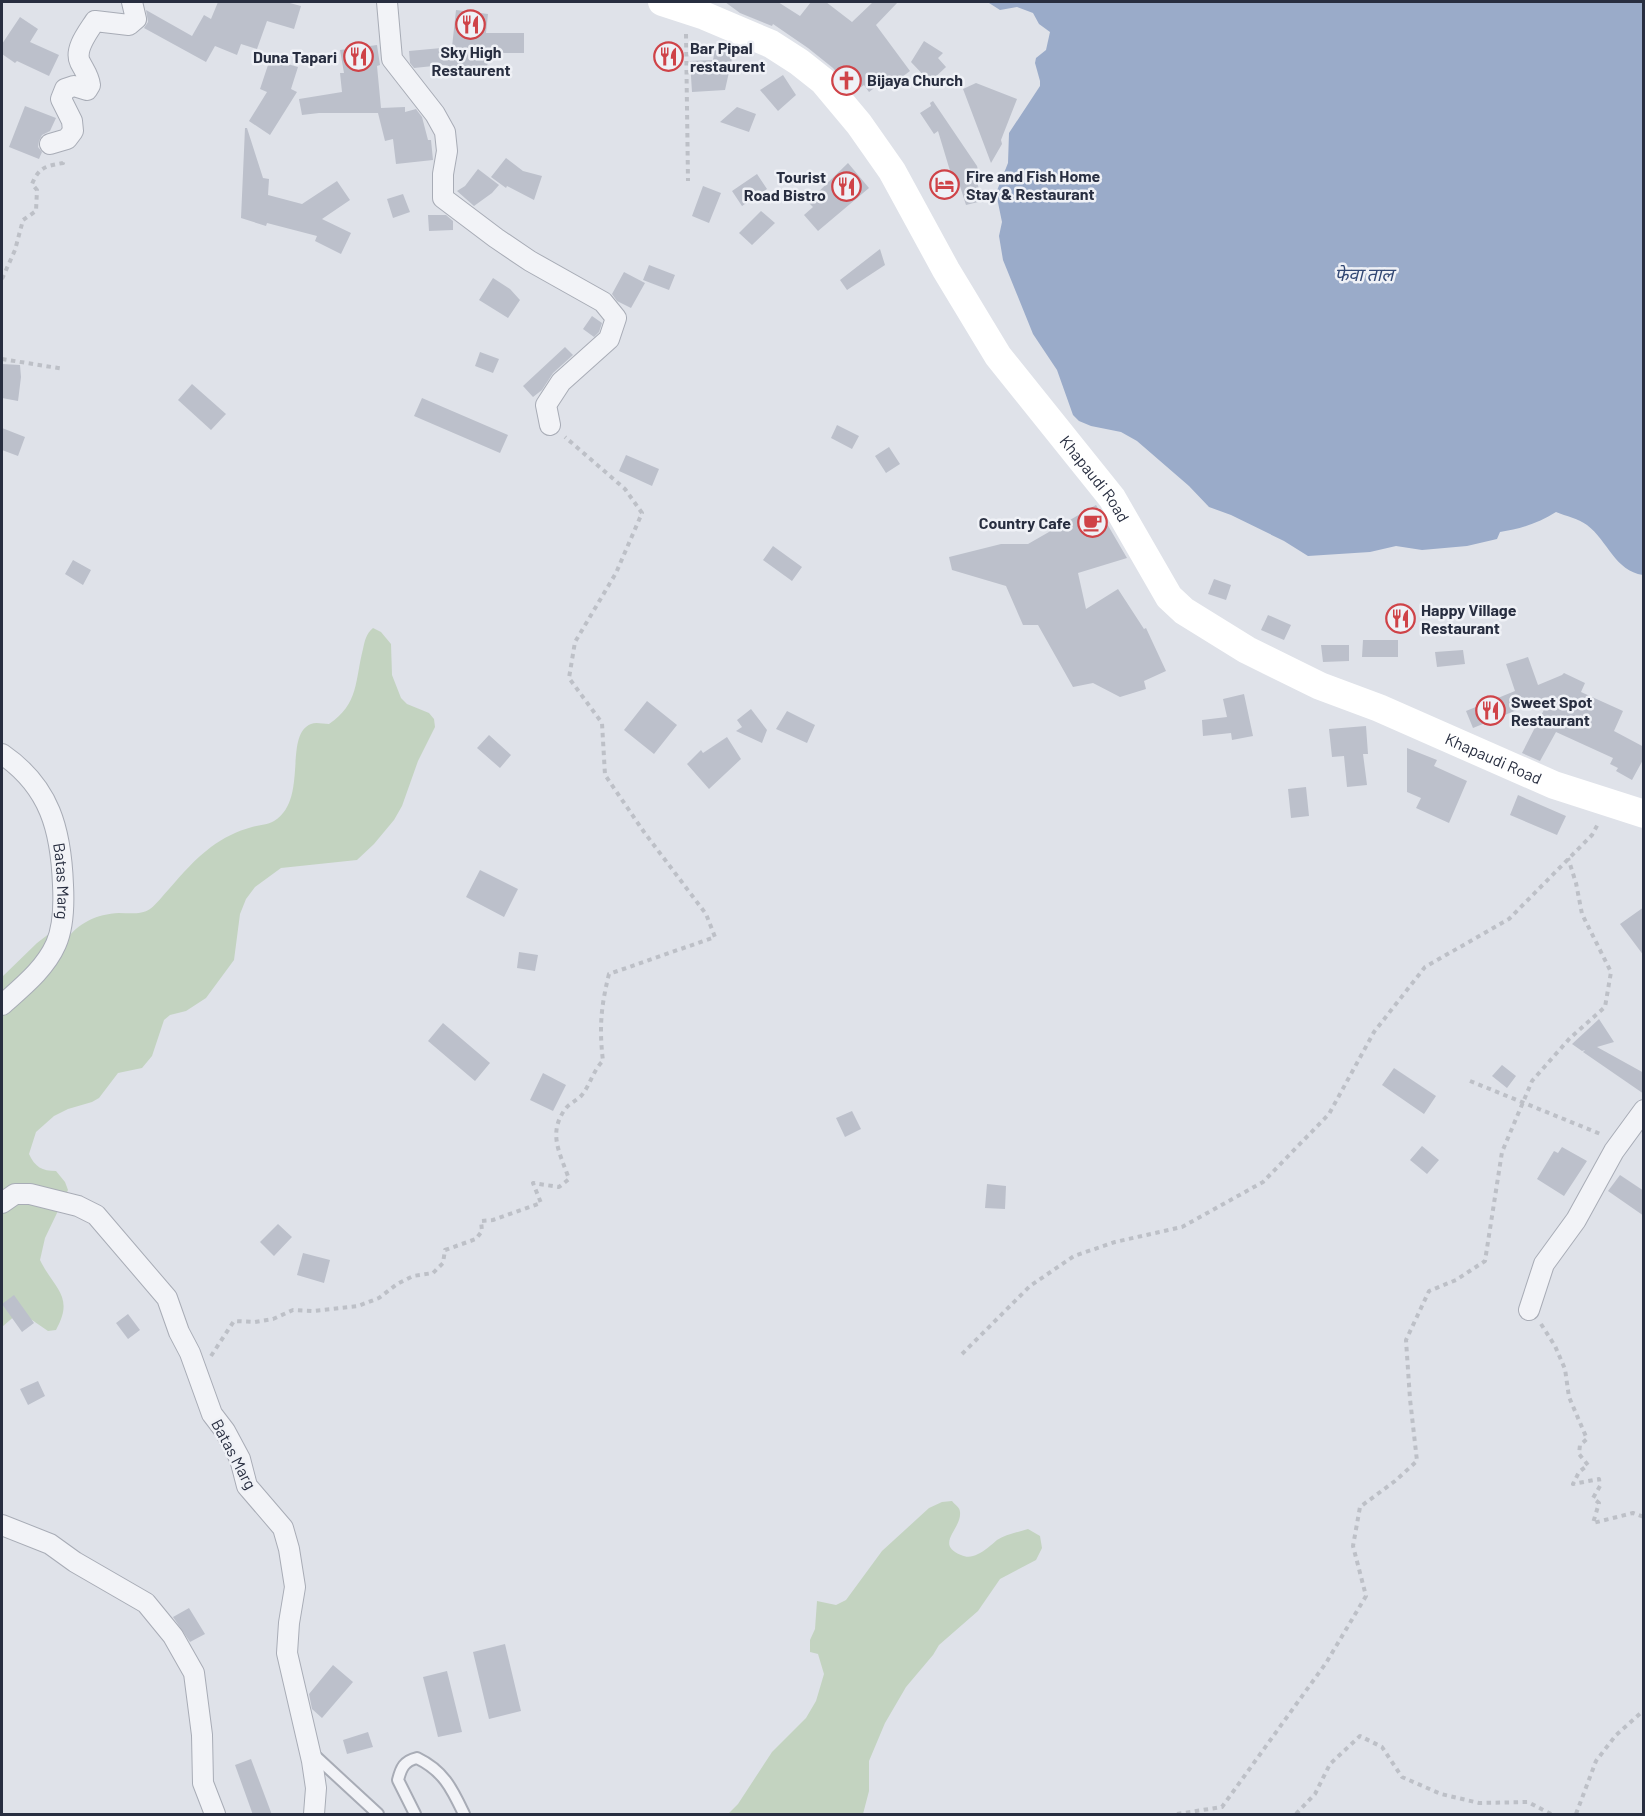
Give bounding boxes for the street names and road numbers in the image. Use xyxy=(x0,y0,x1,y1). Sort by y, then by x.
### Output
street label: Khapaudi Road xyxy=(1056,431,1134,525)
street label: Khapaudi Road xyxy=(1442,728,1545,787)
street label: Batas Marg xyxy=(50,841,73,920)
street label: Batas Marg xyxy=(208,1415,261,1492)

